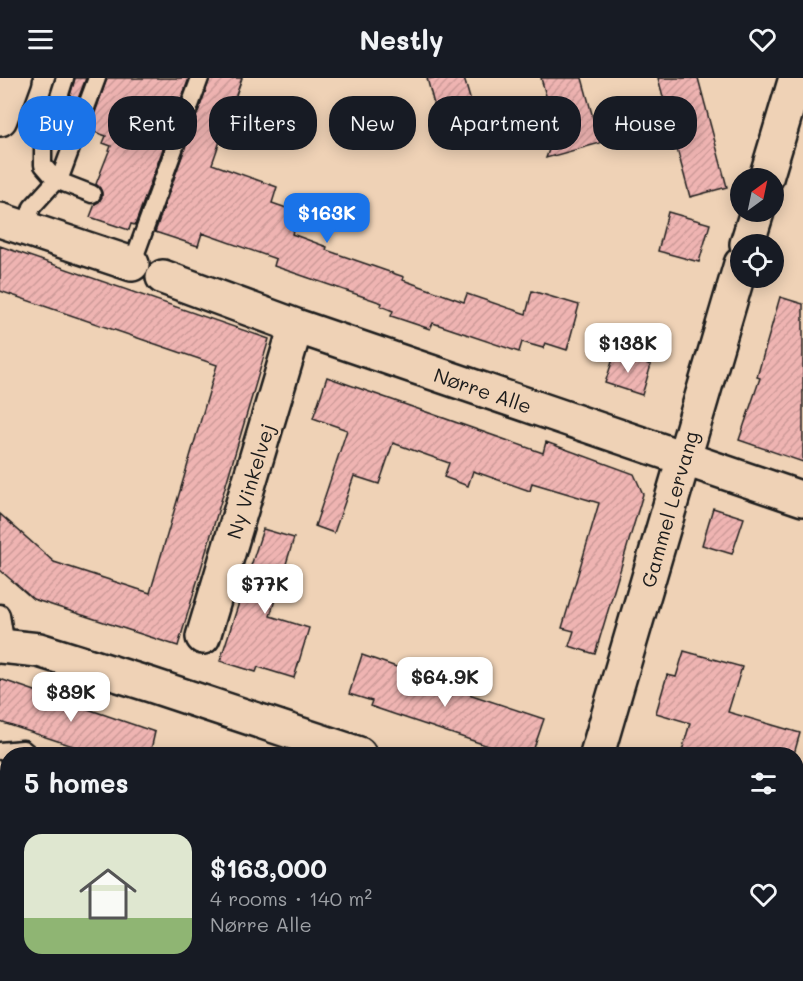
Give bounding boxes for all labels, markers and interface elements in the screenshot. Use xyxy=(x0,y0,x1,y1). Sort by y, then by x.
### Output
text: Nestly xyxy=(359,22,444,57)
icon: menu xyxy=(24,23,57,56)
icon: heart xyxy=(746,23,779,56)
chip: Buy xyxy=(18,96,96,150)
chip: Rent xyxy=(108,96,197,150)
chip: Filters xyxy=(209,96,317,150)
chip: New xyxy=(329,96,416,150)
chip: Apartment xyxy=(428,96,581,150)
chip: House xyxy=(593,96,697,150)
north arrow xyxy=(730,168,784,222)
map controls xyxy=(730,168,784,288)
pin: $163K xyxy=(285,193,369,244)
text: $163K xyxy=(298,199,356,225)
button: locate xyxy=(730,234,784,288)
pin: $138K xyxy=(586,323,670,374)
text: $138K xyxy=(599,329,657,355)
street label: Nørre Alle xyxy=(431,361,535,419)
street label: Ny Vinkelvej xyxy=(220,420,280,542)
street label: Gammel Lervang xyxy=(634,428,704,590)
pin: $77K xyxy=(229,564,301,615)
text: $77K xyxy=(241,570,289,596)
pin: $64.9K xyxy=(396,657,494,708)
text: $64.9K xyxy=(411,663,479,689)
pin: $89K xyxy=(35,672,107,723)
text: $89K xyxy=(46,678,96,704)
text: 5 homes xyxy=(24,766,129,800)
icon: filters xyxy=(747,767,780,800)
text: $163,000 xyxy=(210,851,327,885)
icon: home xyxy=(72,858,144,930)
icon: heart xyxy=(747,878,780,911)
text: 4 rooms · 140 m² xyxy=(210,885,372,911)
text: Nørre Alle xyxy=(210,911,312,937)

